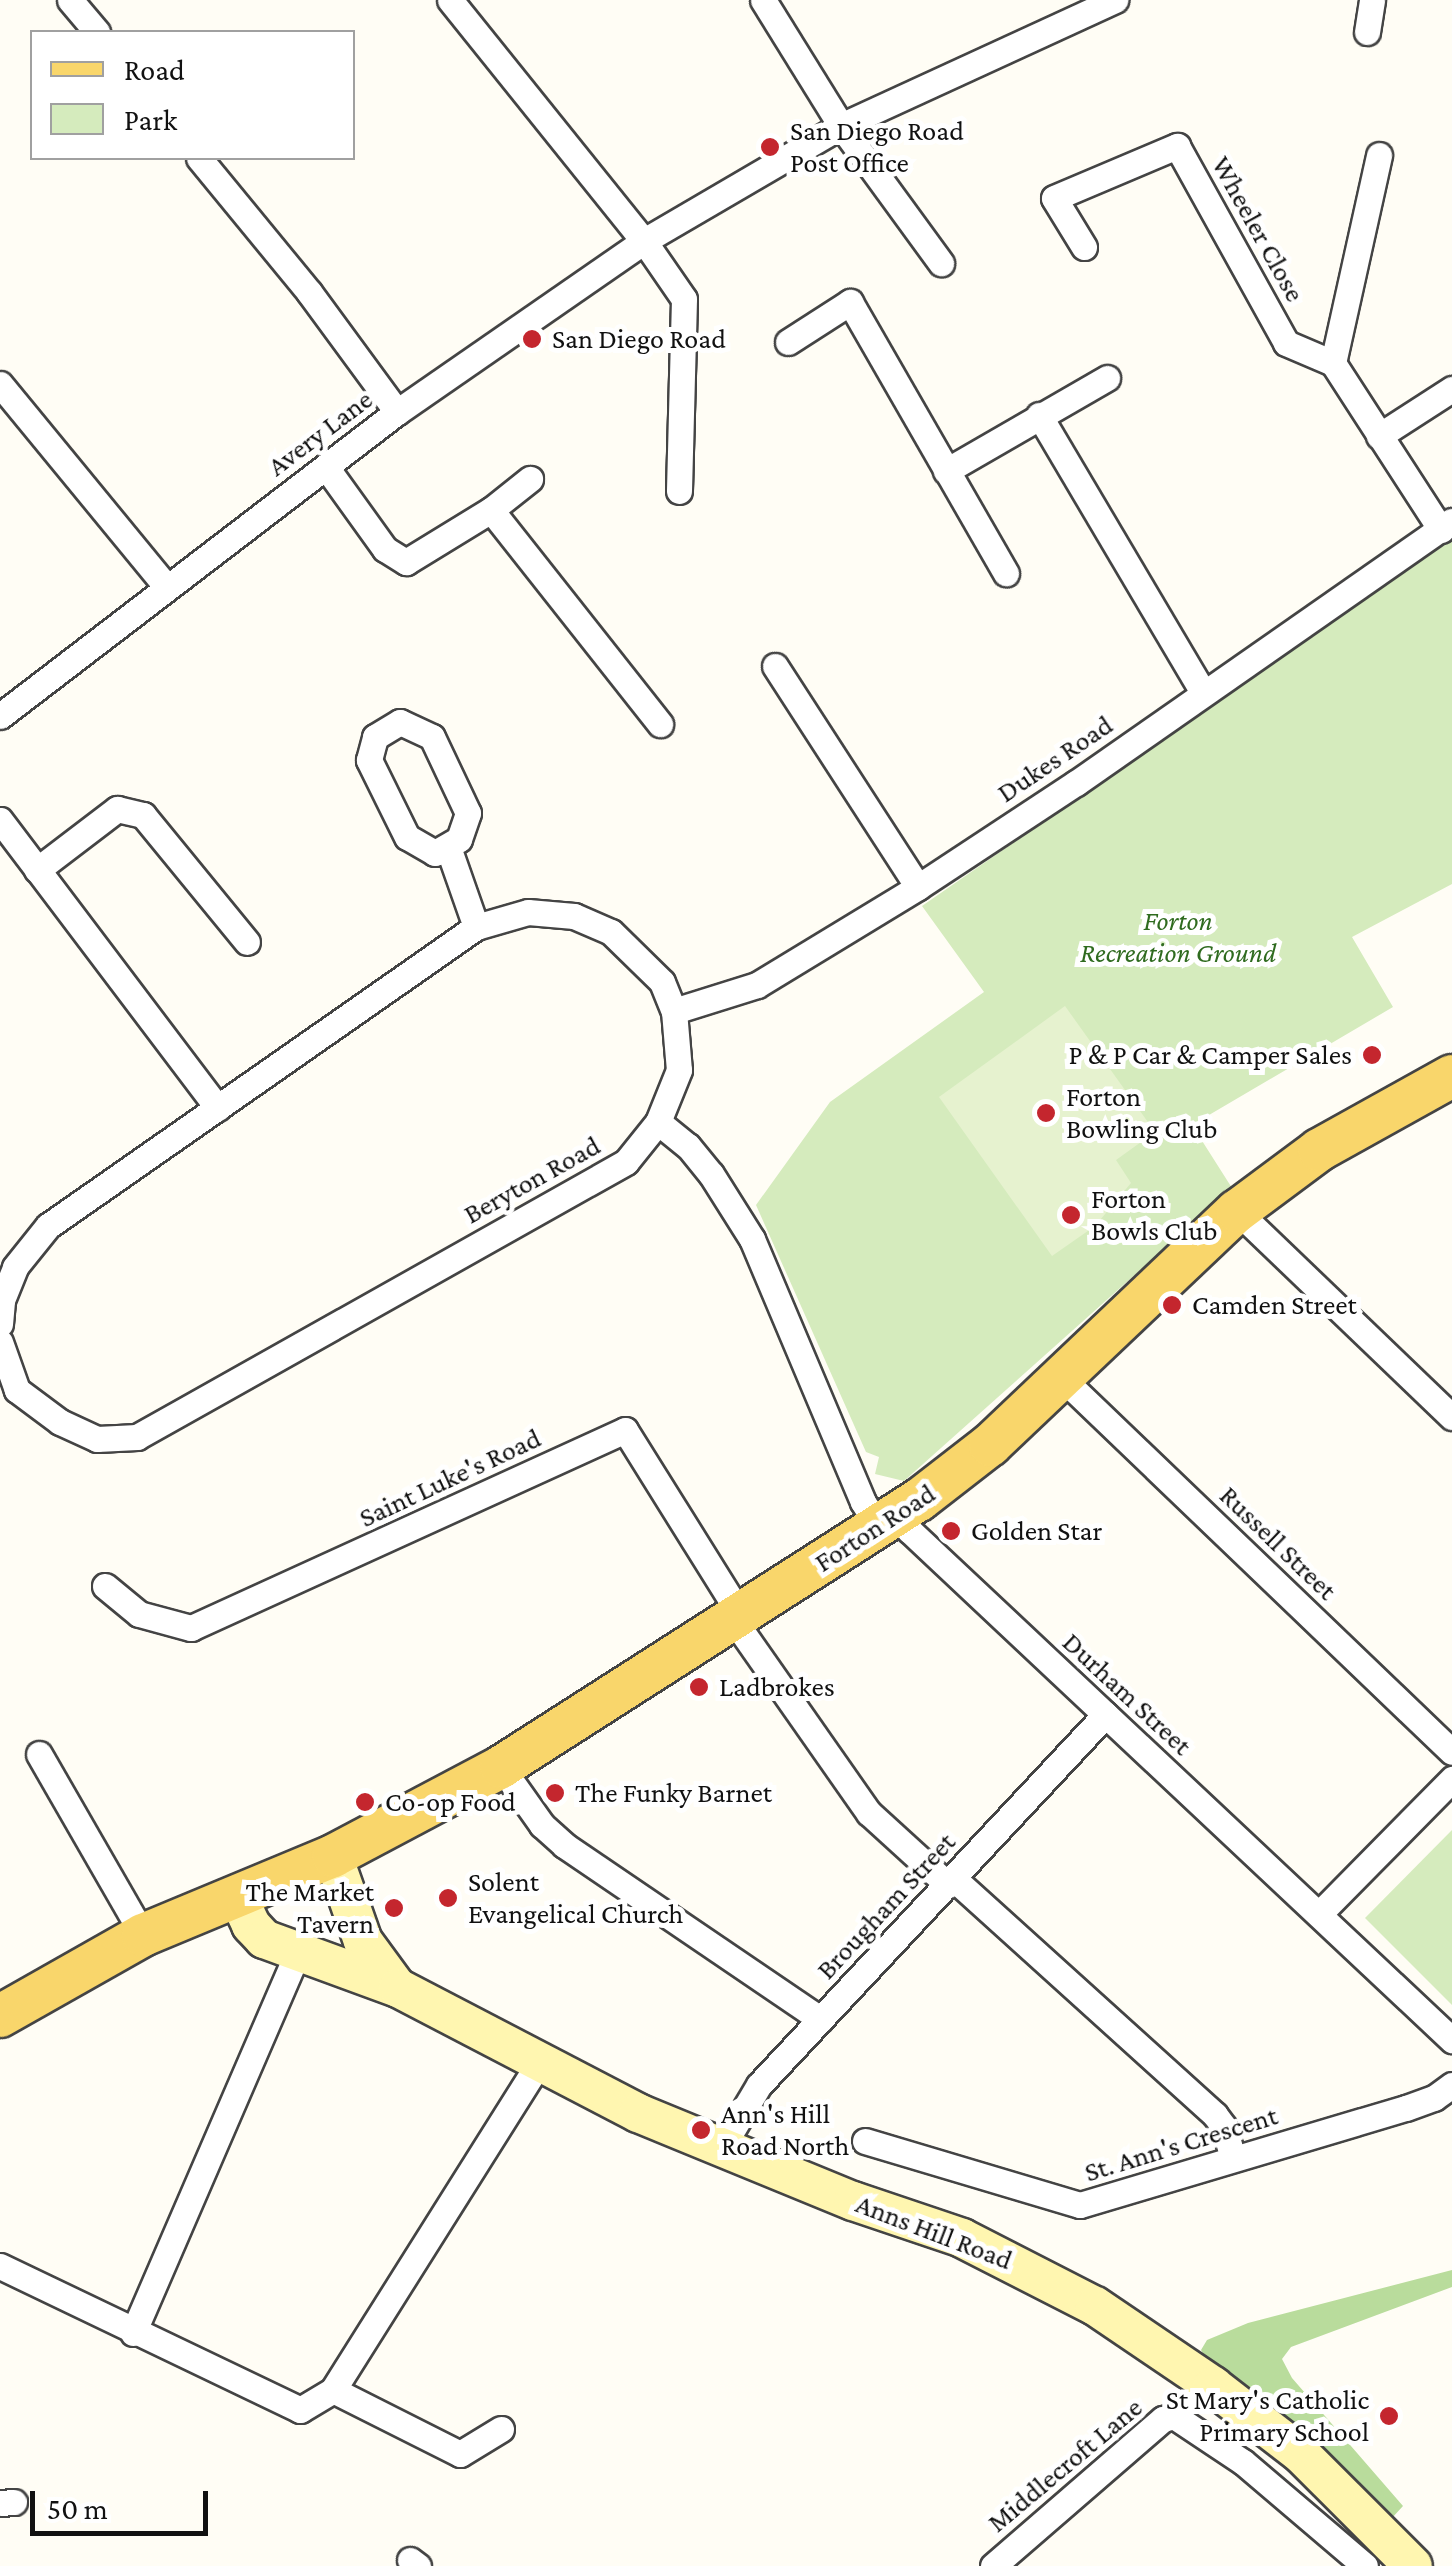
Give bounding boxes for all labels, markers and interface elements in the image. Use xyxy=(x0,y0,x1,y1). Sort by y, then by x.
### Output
legend xyxy=(30,30,355,160)
text: Road xyxy=(124,53,185,86)
text: Park xyxy=(124,103,177,136)
place label: San Diego Road Post Office xyxy=(790,114,964,180)
marker: San Diego Road Post Office xyxy=(759,136,781,158)
street label: Wheeler Close xyxy=(1204,150,1312,308)
place label: San Diego Road xyxy=(552,322,726,356)
marker: San Diego Road xyxy=(521,328,543,350)
street label: Avery Lane xyxy=(261,383,379,483)
street label: Dukes Road xyxy=(991,708,1119,810)
park label: Forton Recreation Ground xyxy=(1080,904,1276,970)
place label: P & P Car & Camper Sales xyxy=(1069,1038,1352,1072)
marker: P & P Car & Camper Sales xyxy=(1361,1044,1383,1066)
place label: Forton Bowling Club xyxy=(1066,1080,1217,1146)
marker: Forton Bowling Club xyxy=(1035,1102,1057,1124)
street label: Beryton Road xyxy=(458,1129,606,1231)
place label: Forton Bowls Club xyxy=(1091,1182,1217,1248)
marker: Forton Bowls Club xyxy=(1060,1204,1082,1226)
place label: Camden Street xyxy=(1192,1288,1357,1322)
marker: Camden Street xyxy=(1161,1294,1183,1316)
street label: Saint Luke's Road xyxy=(354,1421,546,1535)
street label: Forton Road xyxy=(808,1477,942,1579)
street label: Russell Street xyxy=(1212,1479,1344,1607)
place label: Golden Star xyxy=(971,1514,1102,1548)
marker: Golden Star xyxy=(940,1520,962,1542)
street label: Durham Street xyxy=(1055,1626,1199,1762)
place label: Ladbrokes xyxy=(719,1670,835,1704)
marker: Ladbrokes xyxy=(688,1676,710,1698)
place label: The Funky Barnet xyxy=(575,1776,772,1810)
marker: The Funky Barnet xyxy=(544,1782,566,1804)
place label: Co-op Food xyxy=(385,1785,516,1819)
marker: Co-op Food xyxy=(354,1791,376,1813)
street label: Brougham Street xyxy=(810,1826,962,1986)
place label: Solent Evangelical Church xyxy=(468,1865,683,1931)
place label: The Market Tavern xyxy=(245,1875,374,1941)
marker: Solent Evangelical Church xyxy=(437,1887,459,1909)
marker: The Market Tavern xyxy=(383,1897,405,1919)
place label: Ann's Hill Road North xyxy=(721,2097,849,2163)
street label: St. Ann's Crescent xyxy=(1081,2099,1281,2189)
marker: Ann's Hill Road North xyxy=(690,2119,712,2141)
street label: Anns Hill Road xyxy=(851,2187,1017,2277)
place label: St Mary's Catholic Primary School xyxy=(1166,2383,1369,2449)
street label: Middlecroft Lane xyxy=(981,2391,1149,2539)
marker: St Mary's Catholic Primary School xyxy=(1378,2405,1400,2427)
scale bar xyxy=(35,2471,212,2533)
text: 50 m xyxy=(47,2492,108,2525)

